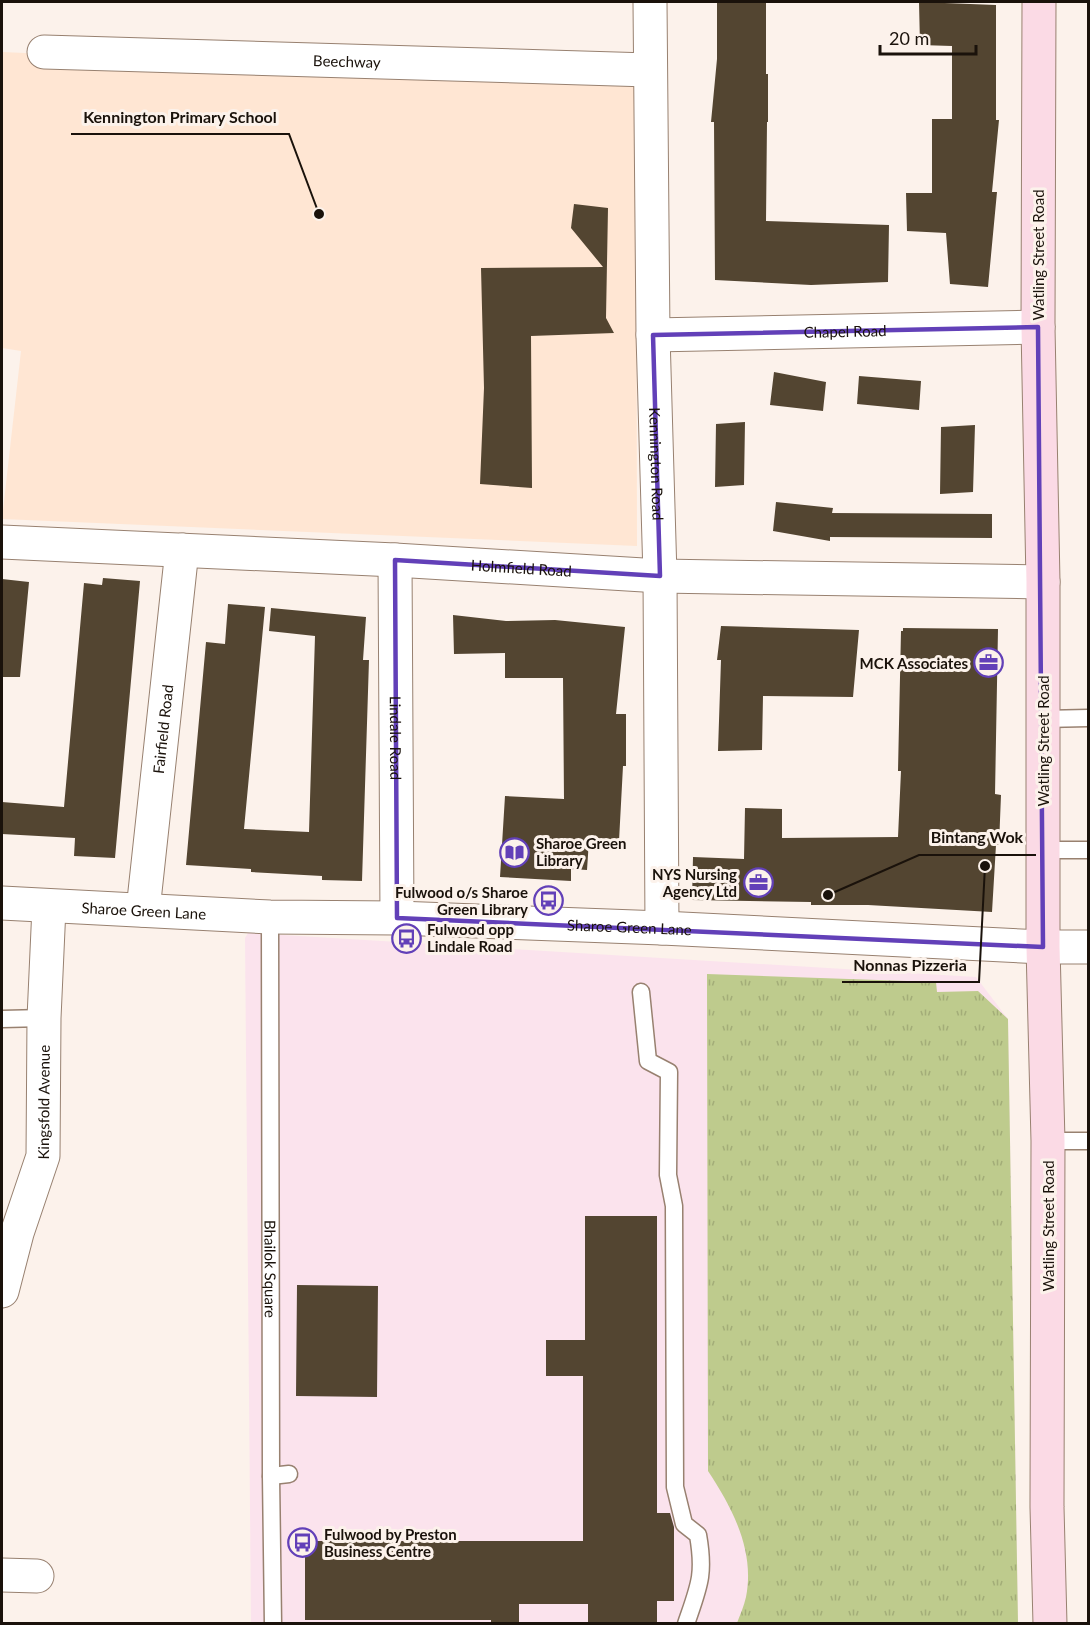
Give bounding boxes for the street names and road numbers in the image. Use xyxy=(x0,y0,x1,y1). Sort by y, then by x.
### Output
street label: Beechway xyxy=(313,51,381,71)
street label: Watling Street Road xyxy=(1029,189,1047,321)
street label: Chapel Road xyxy=(803,321,887,341)
street label: Kennington Road xyxy=(646,407,667,521)
street label: Holmfield Road xyxy=(470,556,572,580)
street label: Watling Street Road xyxy=(1034,675,1052,807)
street label: Fairfield Road xyxy=(149,684,176,775)
street label: Lindale Road xyxy=(387,696,405,780)
street label: Sharoe Green Lane xyxy=(81,898,207,923)
street label: Sharoe Green Lane xyxy=(567,915,692,938)
street label: Kingsfold Avenue xyxy=(34,1045,53,1160)
street label: Watling Street Road xyxy=(1039,1160,1057,1292)
street label: Bhailok Square xyxy=(262,1220,280,1318)

